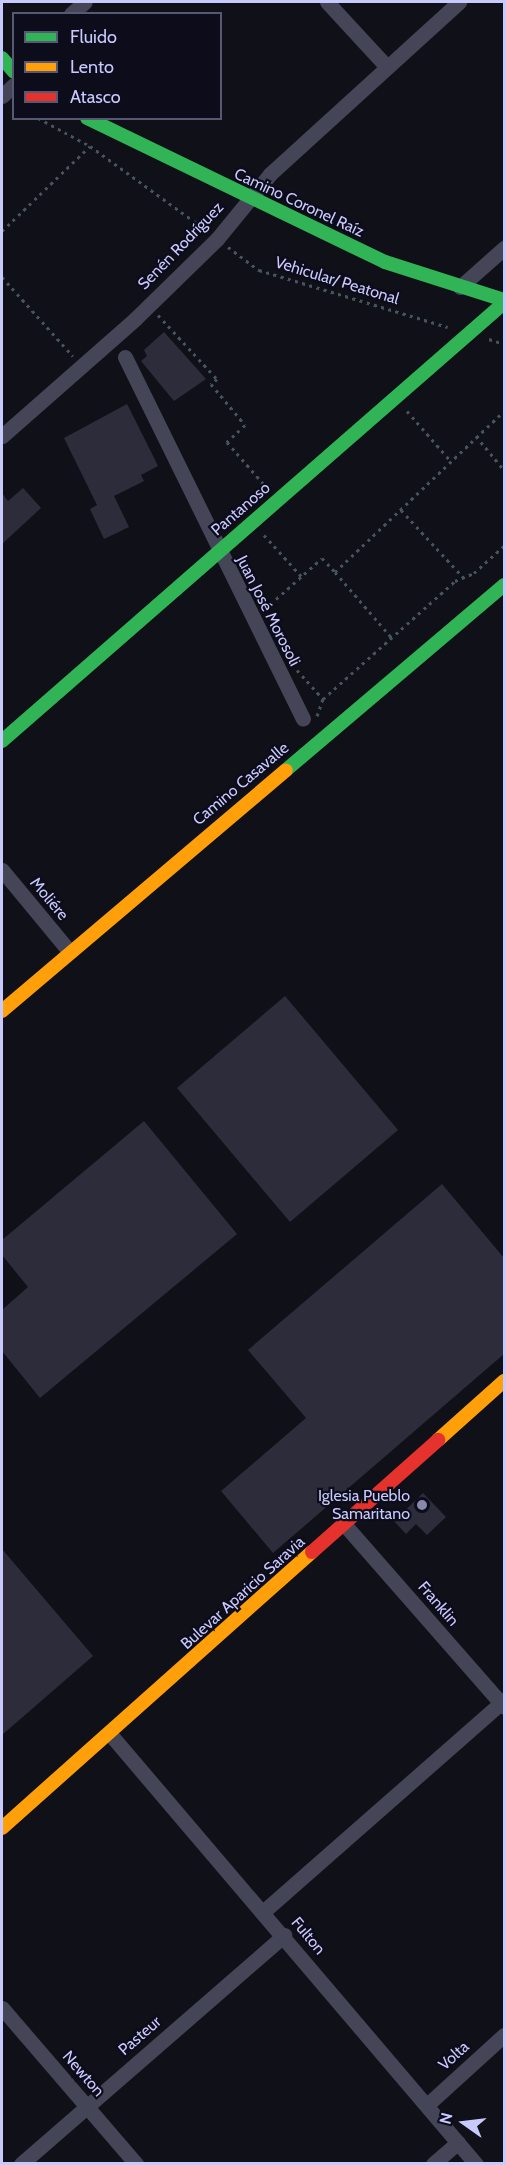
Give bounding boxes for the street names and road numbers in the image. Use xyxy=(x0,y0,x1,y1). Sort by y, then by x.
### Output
street label: Camino Coronel Raíz xyxy=(231,164,367,242)
street label: Senén Rodríguez xyxy=(134,198,228,294)
street label: Vehicular/ Peatonal xyxy=(273,253,401,309)
street label: Pantanoso xyxy=(208,478,274,540)
street label: Juan José Morosoli xyxy=(232,553,304,669)
street label: Camino Casavalle xyxy=(189,738,293,830)
street label: Moliére xyxy=(26,874,72,924)
street label: Bulevar Aparicio Saravia xyxy=(177,1532,309,1654)
street label: Franklin xyxy=(414,1578,462,1630)
street label: Fulton xyxy=(287,1913,329,1959)
street label: Pasteur xyxy=(115,2012,165,2060)
street label: Volta xyxy=(435,2037,473,2075)
street label: Newton xyxy=(58,2047,108,2101)

